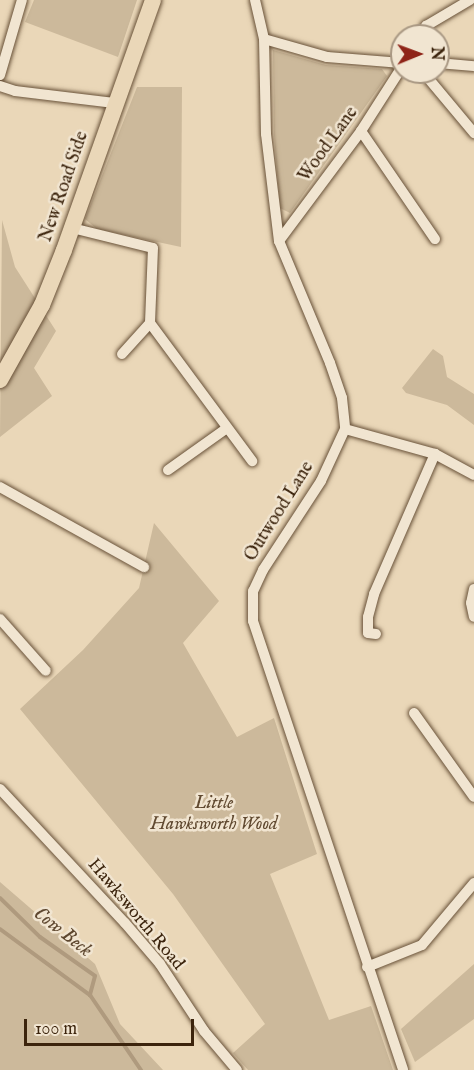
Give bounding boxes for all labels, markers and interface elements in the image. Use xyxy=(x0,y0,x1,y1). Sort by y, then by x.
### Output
north arrow xyxy=(390,24,450,84)
text: N xyxy=(426,47,446,61)
street label: Wood Lane xyxy=(295,103,363,187)
street label: New Road Side xyxy=(36,129,94,245)
street label: Outwood Lane xyxy=(241,458,319,566)
park label: Little Hawksworth Wood xyxy=(151,794,277,836)
street label: Hawksworth Road xyxy=(82,855,188,975)
water label: Cow Beck xyxy=(29,902,97,962)
scale bar xyxy=(27,1007,196,1045)
text: 100 m xyxy=(35,1018,77,1041)

